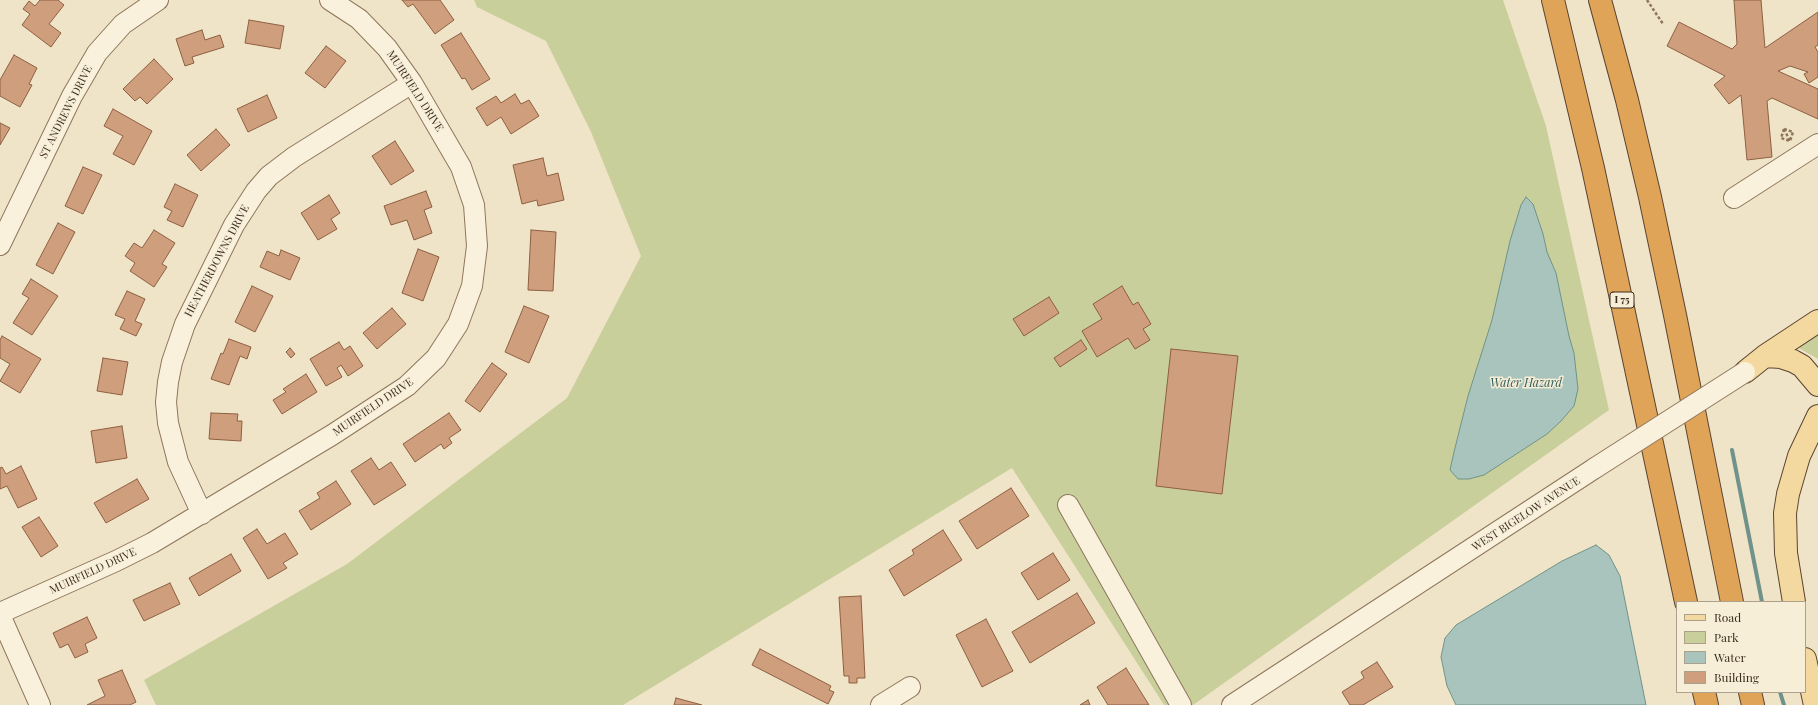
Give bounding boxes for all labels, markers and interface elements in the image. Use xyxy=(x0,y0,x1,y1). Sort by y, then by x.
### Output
street label: MUIRFIELD DRIVE xyxy=(384,48,446,134)
street label: ST ANDREWS DRIVE xyxy=(37,63,95,161)
street label: HEATHERDOWNS DRIVE xyxy=(182,203,252,319)
road number: I 75 xyxy=(1610,292,1634,308)
street label: MUIRFIELD DRIVE xyxy=(330,375,416,439)
water label: Water Hazard xyxy=(1490,376,1562,390)
street label: WEST BIGELOW AVENUE xyxy=(1469,474,1583,554)
street label: MUIRFIELD DRIVE xyxy=(48,545,138,597)
legend xyxy=(1676,601,1806,693)
text: Road xyxy=(1714,609,1741,625)
text: Park xyxy=(1714,629,1739,645)
text: Water xyxy=(1714,649,1746,665)
text: Building xyxy=(1714,669,1759,685)

